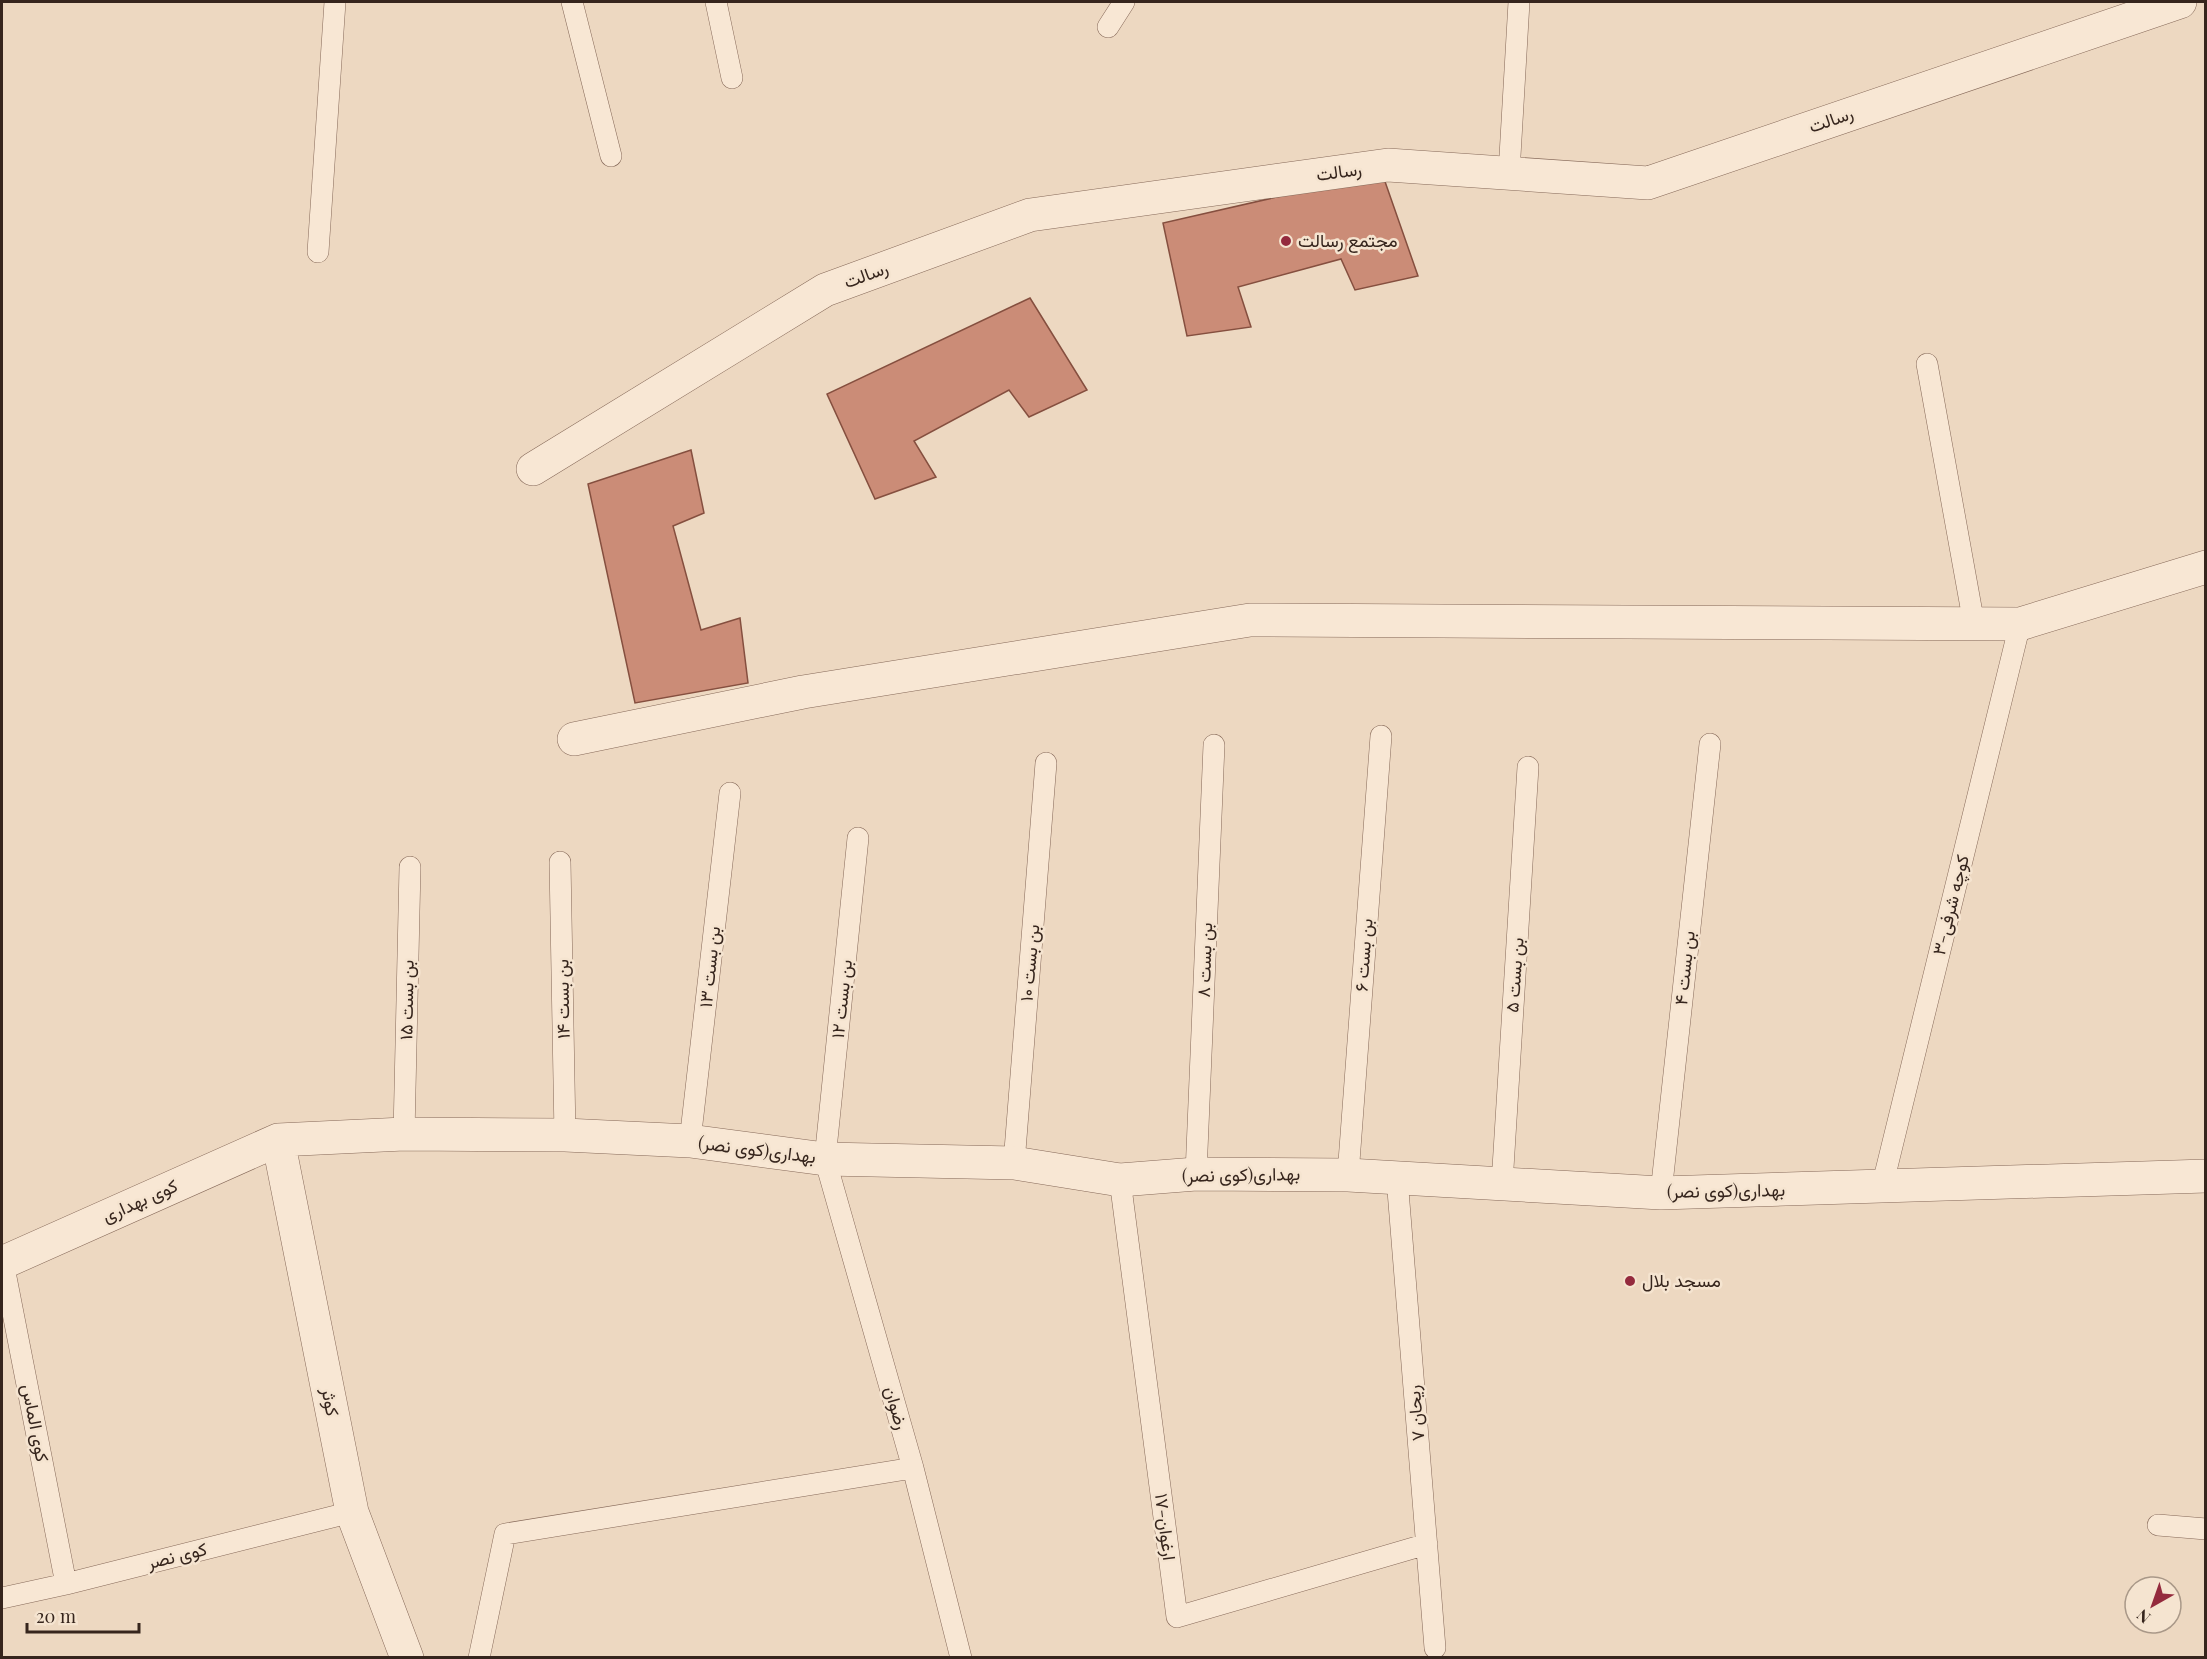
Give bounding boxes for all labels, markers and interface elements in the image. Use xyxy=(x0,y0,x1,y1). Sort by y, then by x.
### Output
street label: رسالت xyxy=(1805,100,1856,138)
street label: رسالت xyxy=(1315,156,1363,186)
place label: مجتمع رسالت xyxy=(1298,228,1398,253)
marker: مجتمع رسالت xyxy=(1279,234,1293,248)
street label: رسالت xyxy=(840,255,891,293)
street label: کوچه شرفی-۳ xyxy=(1926,852,1975,958)
street label: بن بست ۶ xyxy=(1348,918,1378,992)
street label: بن بست ۸ xyxy=(1191,922,1217,998)
street label: بن بست ۱۰ xyxy=(1014,923,1044,1002)
street label: بن بست ۱۳ xyxy=(693,925,725,1009)
street label: بن بست ۴ xyxy=(1668,929,1700,1006)
street label: بن بست ۵ xyxy=(1499,937,1529,1013)
street label: بن بست ۱۲ xyxy=(825,958,857,1039)
street label: بن بست ۱۴ xyxy=(549,959,575,1039)
street label: بن بست ۱۵ xyxy=(393,960,419,1040)
street label: بهداری(کوی نصر) xyxy=(697,1130,817,1168)
street label: بهداری(کوی نصر) xyxy=(1182,1161,1300,1187)
street label: کوی بهداری xyxy=(98,1173,181,1227)
street label: بهداری(کوی نصر) xyxy=(1667,1177,1785,1203)
place label: مسجد بلال xyxy=(1642,1268,1721,1292)
marker: مسجد بلال xyxy=(1623,1274,1637,1288)
street label: کوی الماس xyxy=(17,1382,55,1464)
street label: رضوان xyxy=(879,1383,915,1432)
street label: ریحان ۷ xyxy=(1401,1384,1429,1442)
street label: کوثر xyxy=(316,1385,345,1418)
street label: ارغوان-۱۷ xyxy=(1150,1492,1182,1562)
street label: کوی نصر xyxy=(143,1536,209,1574)
north arrow xyxy=(2123,1575,2183,1635)
scale bar xyxy=(27,1596,140,1634)
text: 20 m xyxy=(36,1604,76,1628)
text: N xyxy=(2132,1605,2154,1629)

